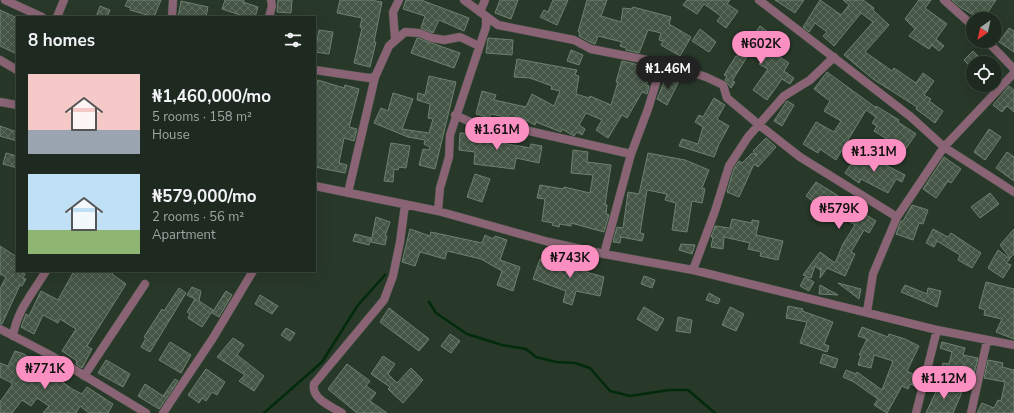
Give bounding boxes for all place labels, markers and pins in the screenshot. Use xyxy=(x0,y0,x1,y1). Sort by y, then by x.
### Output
pin: ₦602K xyxy=(733,31,789,65)
pin: ₦1.46M xyxy=(635,56,701,90)
pin: ₦1.61M xyxy=(464,117,530,151)
pin: ₦1.31M xyxy=(841,139,907,173)
pin: ₦579K xyxy=(811,196,867,230)
pin: ₦743K xyxy=(542,245,598,279)
pin: ₦771K xyxy=(17,356,73,390)
pin: ₦1.12M xyxy=(911,366,977,400)

